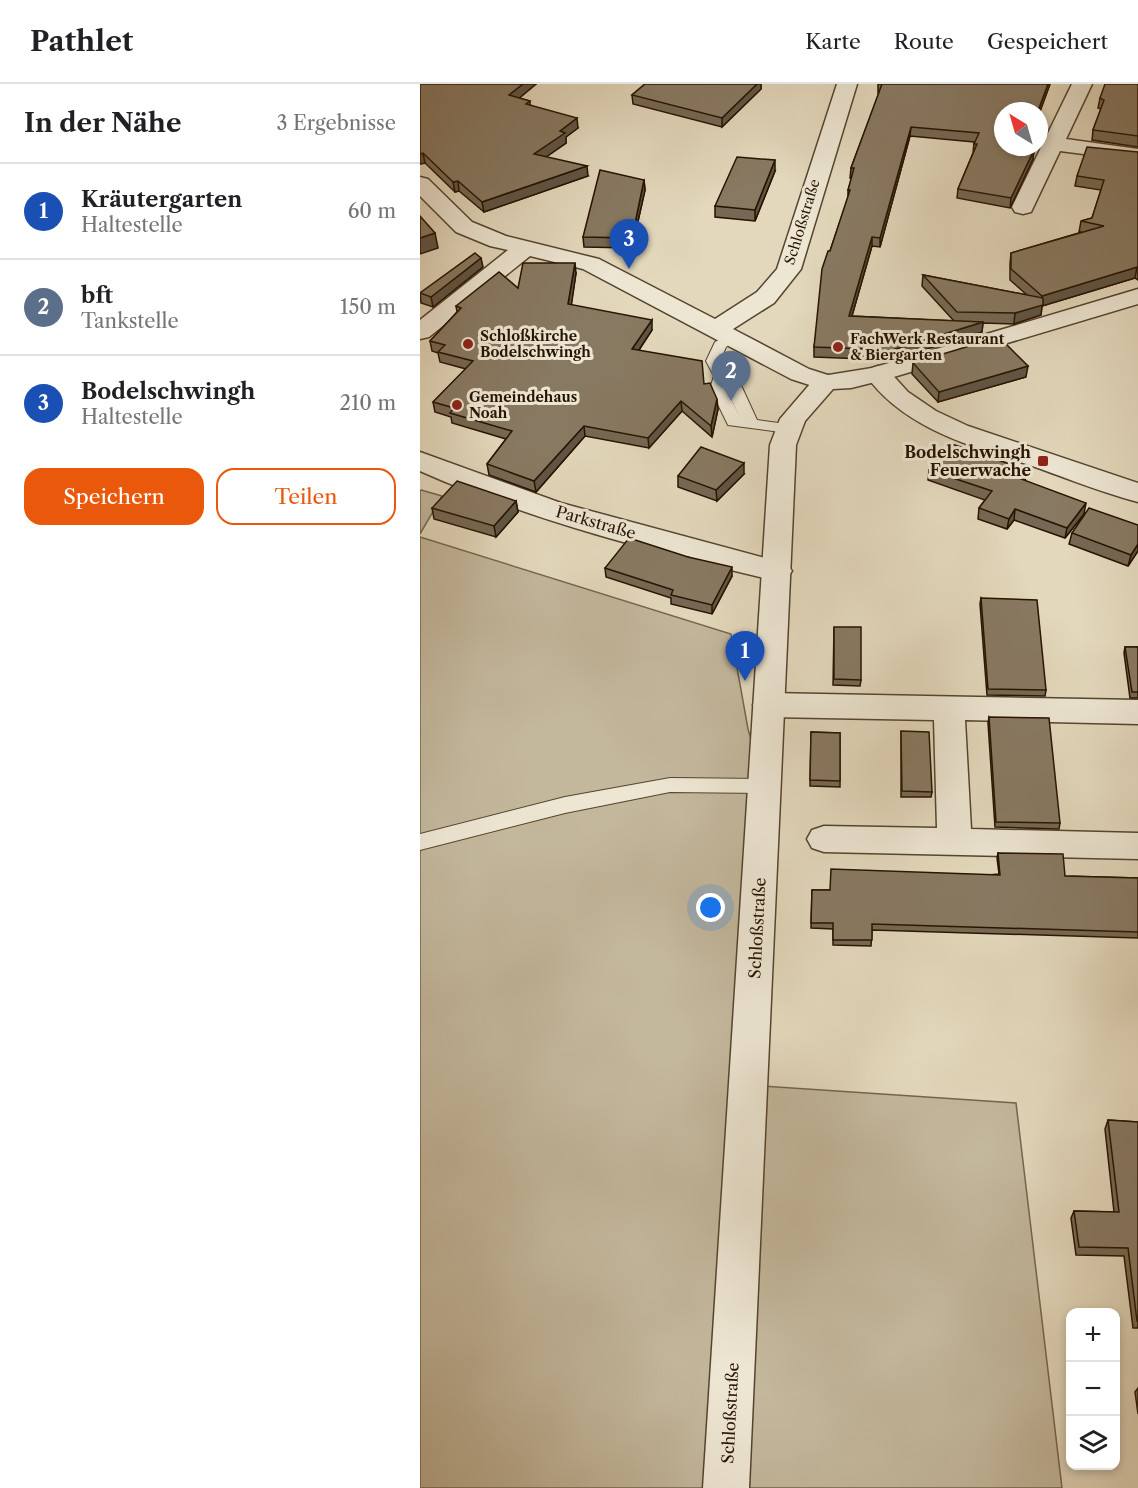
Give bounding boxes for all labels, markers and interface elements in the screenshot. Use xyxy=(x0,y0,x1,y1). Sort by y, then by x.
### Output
text: Pathlet xyxy=(30,24,133,58)
text: Karte xyxy=(805,29,861,54)
text: Route xyxy=(894,29,954,54)
text: Gespeichert xyxy=(987,29,1108,54)
north arrow xyxy=(994,102,1048,156)
text: In der Nähe xyxy=(24,107,181,139)
text: 3 Ergebnisse xyxy=(277,111,396,135)
street label: Schloßstraße xyxy=(780,177,824,267)
text: Kräutergarten xyxy=(81,186,242,213)
text: 1 xyxy=(39,199,48,223)
text: 60 m xyxy=(348,199,396,223)
text: Haltestelle xyxy=(81,213,183,237)
pin: 3 xyxy=(610,220,648,269)
text: bft xyxy=(81,282,113,309)
text: 2 xyxy=(38,295,49,319)
text: 150 m xyxy=(340,295,396,319)
text: Tankstelle xyxy=(81,309,179,333)
place label: Schloßkirche Bodelschwingh xyxy=(480,327,591,361)
place label: FachWerk Restaurant & Biergarten xyxy=(850,330,1005,364)
marker: Schloßkirche Bodelschwingh xyxy=(461,337,475,351)
marker: FachWerk Restaurant & Biergarten xyxy=(831,340,845,354)
pin: 2 xyxy=(712,352,750,401)
text: Bodelschwingh xyxy=(81,378,255,405)
place label: Gemeindehaus Noah xyxy=(469,388,577,422)
text: 3 xyxy=(38,391,49,415)
text: 210 m xyxy=(339,391,396,415)
marker: Gemeindehaus Noah xyxy=(450,398,464,412)
text: Haltestelle xyxy=(81,405,183,429)
place label: Bodelschwingh Feuerwache xyxy=(904,442,1031,480)
marker: Bodelschwingh Feuerwache xyxy=(1036,454,1050,468)
button: Speichern xyxy=(24,468,204,525)
button: Teilen xyxy=(216,468,396,525)
street label: Parkstraße xyxy=(554,501,638,543)
pin: 1 xyxy=(726,632,764,681)
street label: Schloßstraße xyxy=(744,877,770,979)
your location xyxy=(696,893,725,922)
map controls xyxy=(1066,1308,1120,1470)
button: + xyxy=(1066,1308,1120,1362)
street label: Schloßstraße xyxy=(717,1362,743,1464)
button: − xyxy=(1066,1362,1120,1416)
button: layers xyxy=(1066,1416,1120,1470)

